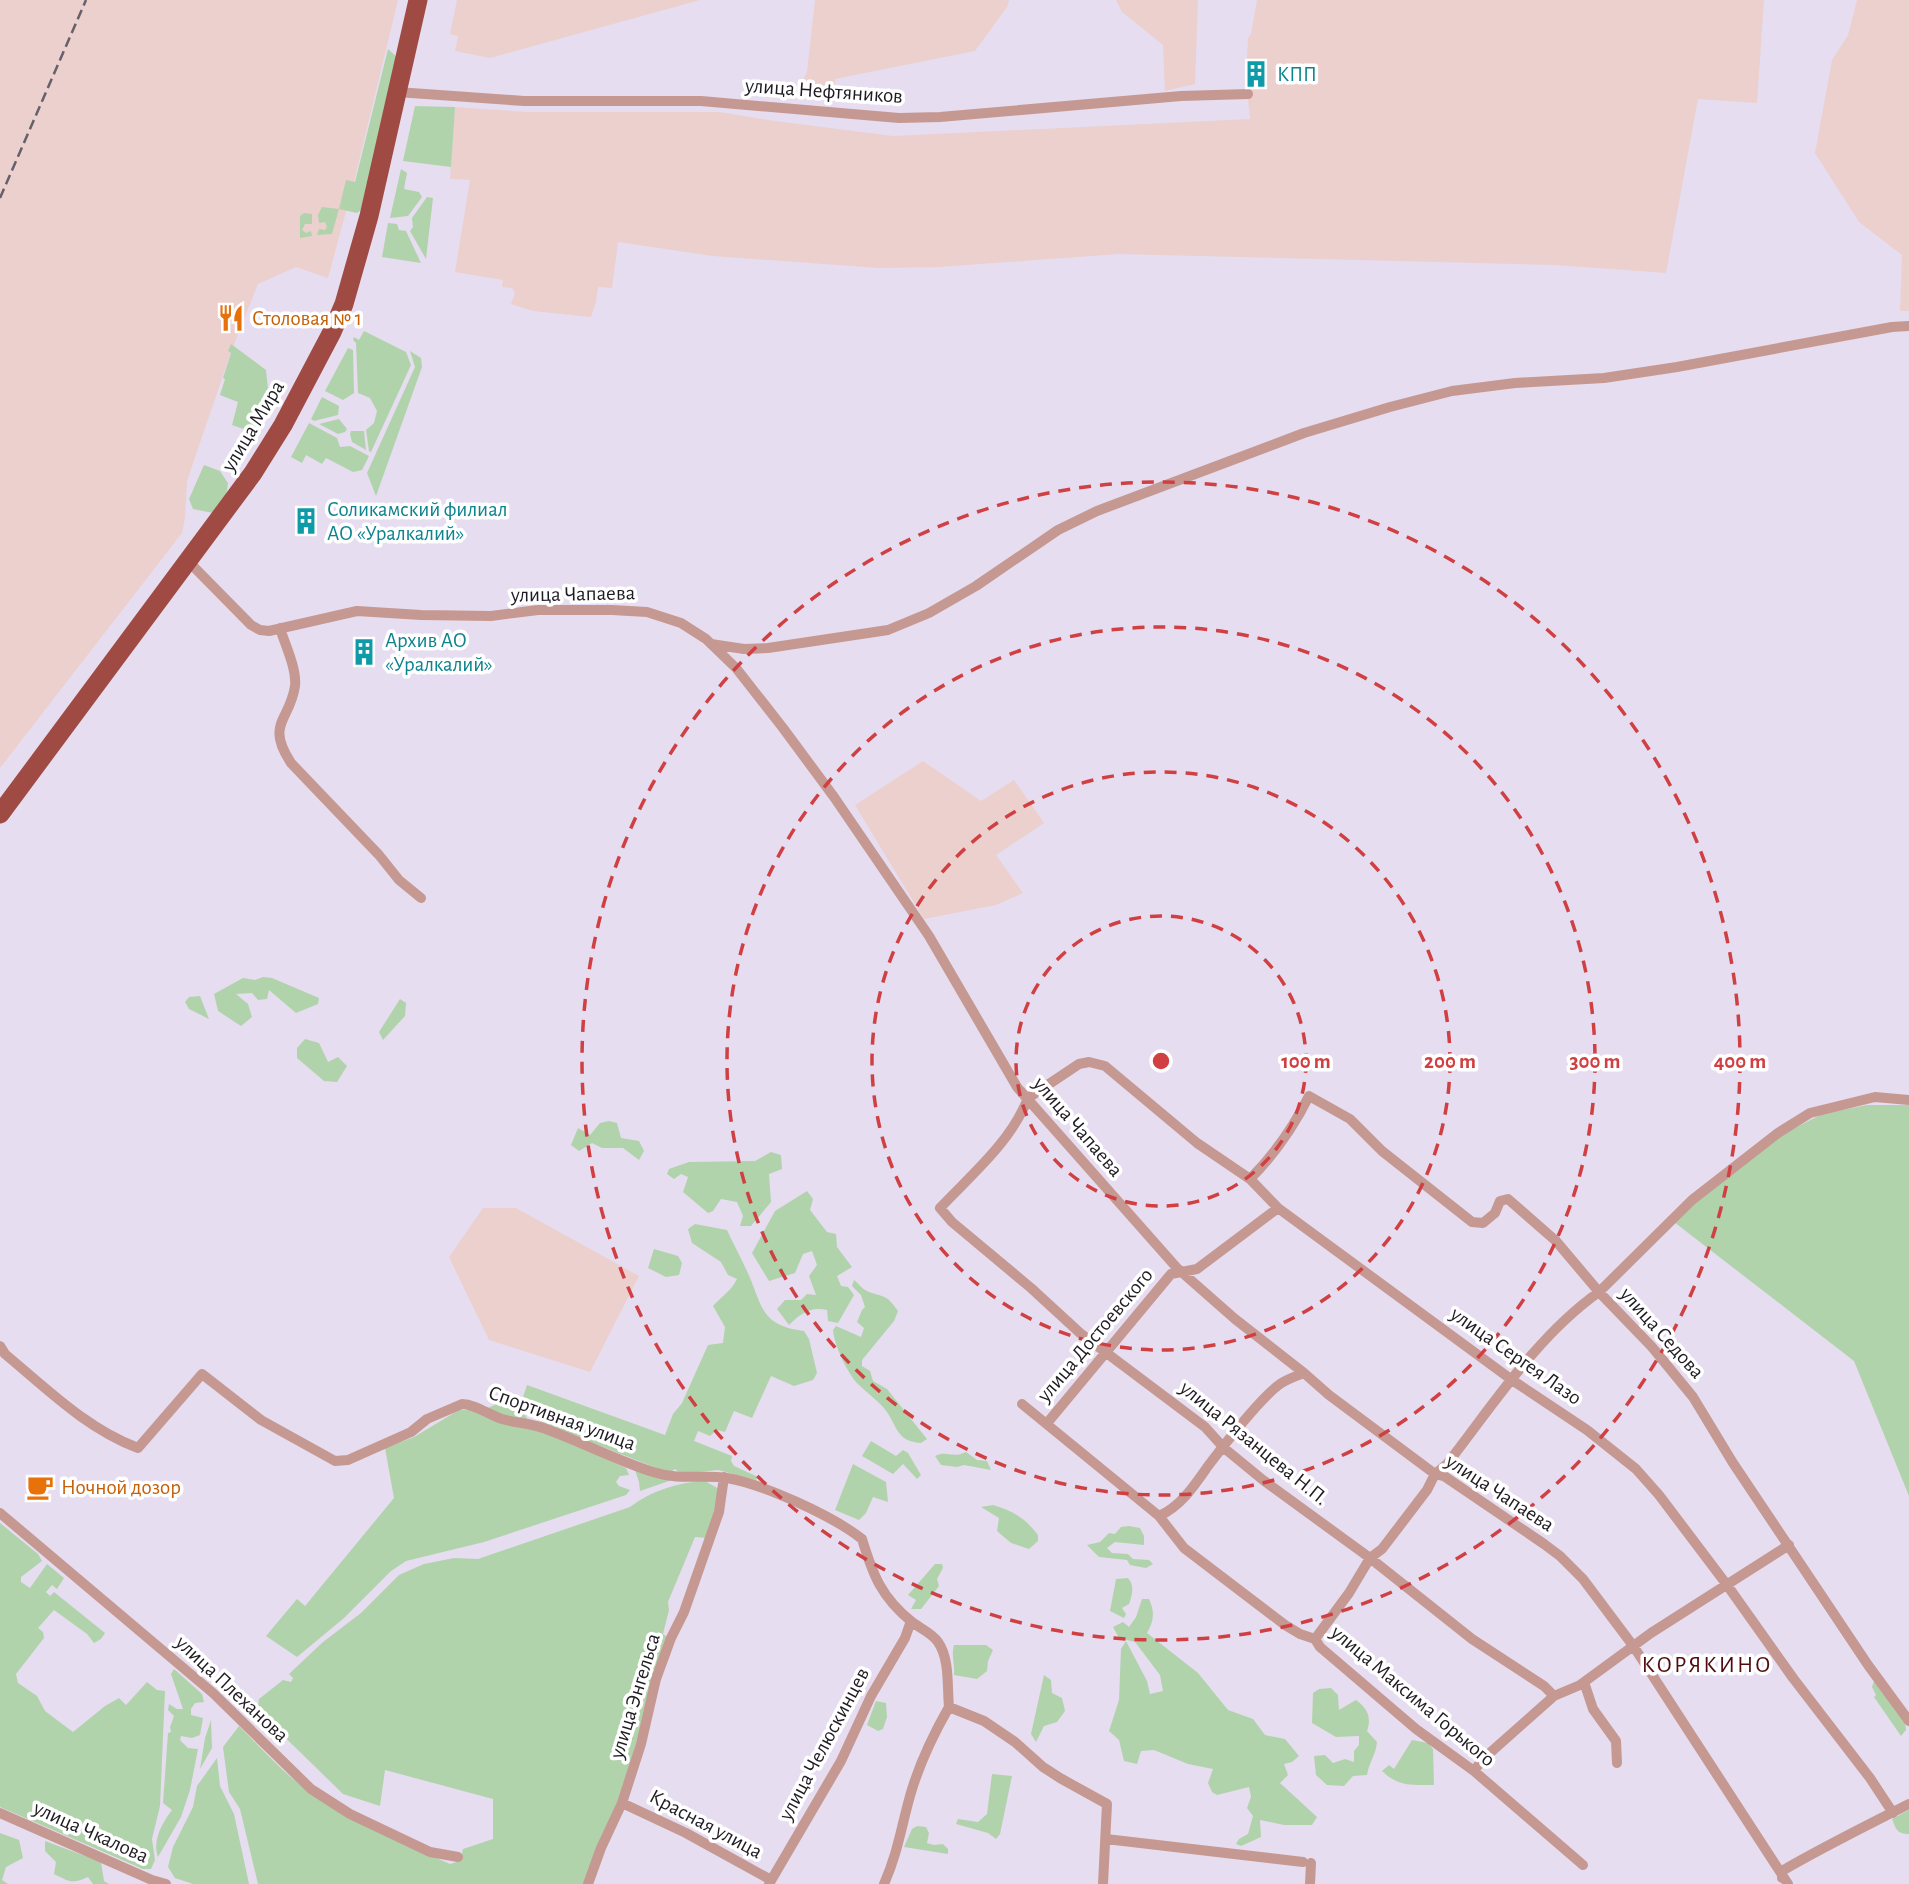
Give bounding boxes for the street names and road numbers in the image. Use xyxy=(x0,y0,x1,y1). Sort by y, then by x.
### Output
street label: улица Нефтяников xyxy=(743,75,904,107)
street label: улица Мира xyxy=(217,377,288,476)
street label: улица Чапаева xyxy=(510,582,636,606)
street label: улица Чапаева xyxy=(1029,1072,1127,1181)
street label: улица Достоевского xyxy=(1033,1264,1157,1407)
street label: улица Седова xyxy=(1615,1283,1708,1383)
street label: улица Сергея Лазо xyxy=(1446,1302,1585,1409)
street label: улица Рязанцева Н.П. xyxy=(1175,1376,1332,1509)
street label: Спортивная улица xyxy=(486,1382,639,1454)
street label: улица Чапаева xyxy=(1441,1450,1558,1536)
street label: улица Максима Горького xyxy=(1326,1621,1499,1771)
street label: улица Плеханова xyxy=(171,1631,293,1747)
street label: улица Энгельса xyxy=(606,1631,664,1762)
street label: улица Челюскинцев xyxy=(774,1664,873,1825)
street label: Красная улица xyxy=(646,1786,766,1863)
street label: улица Чкалова xyxy=(29,1797,152,1867)

